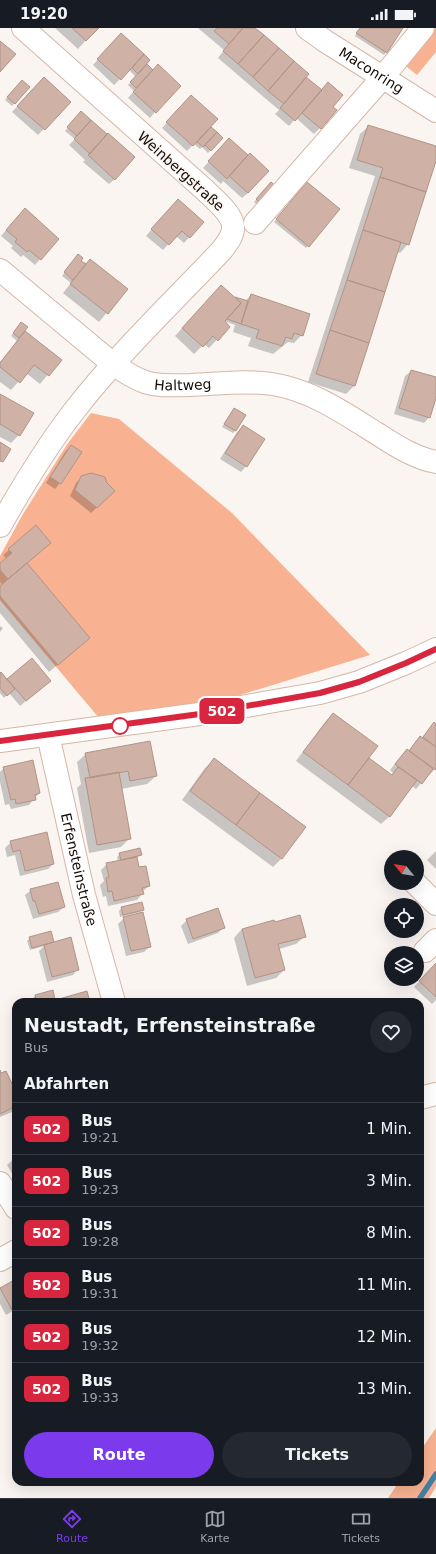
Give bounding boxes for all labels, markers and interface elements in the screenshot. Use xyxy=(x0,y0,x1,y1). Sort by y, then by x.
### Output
text: 19:20 xyxy=(20,5,68,23)
street label: Maconring xyxy=(336,44,407,97)
street label: Weinbergstraße xyxy=(134,128,228,214)
street label: Haltweg xyxy=(153,376,212,393)
line badge: 502 xyxy=(199,698,245,724)
text: 502 xyxy=(207,703,237,719)
unlabelled marker xyxy=(111,717,129,735)
street label: Erfensteinstraße xyxy=(58,811,100,928)
north arrow xyxy=(384,850,424,890)
map controls xyxy=(384,850,424,986)
button: locate xyxy=(384,898,424,938)
button: layers xyxy=(384,946,424,986)
button: heart xyxy=(370,1011,412,1053)
text: Neustadt, Erfensteinstraße xyxy=(24,1014,316,1036)
text: Bus xyxy=(24,1040,48,1055)
text: Abfahrten xyxy=(24,1075,109,1093)
text: Bus xyxy=(81,1112,112,1130)
text: 1 Min. xyxy=(366,1120,412,1138)
text: 502 xyxy=(32,1121,61,1137)
text: 19:21 xyxy=(81,1130,119,1145)
text: Bus xyxy=(81,1164,112,1182)
text: 3 Min. xyxy=(366,1172,412,1190)
text: 502 xyxy=(32,1173,61,1189)
text: 19:23 xyxy=(81,1182,119,1197)
text: Bus xyxy=(81,1216,112,1234)
text: 8 Min. xyxy=(366,1224,412,1242)
text: 502 xyxy=(32,1225,61,1241)
text: 19:28 xyxy=(81,1234,119,1249)
text: Bus xyxy=(81,1268,112,1286)
text: 11 Min. xyxy=(357,1276,412,1294)
text: 502 xyxy=(32,1277,61,1293)
text: 19:31 xyxy=(81,1286,119,1301)
text: Bus xyxy=(81,1320,112,1338)
text: 12 Min. xyxy=(357,1328,412,1346)
text: 502 xyxy=(32,1329,61,1345)
text: 19:32 xyxy=(81,1338,119,1353)
text: Bus xyxy=(81,1372,112,1390)
text: 13 Min. xyxy=(357,1380,412,1398)
text: 502 xyxy=(32,1381,61,1397)
text: 19:33 xyxy=(81,1390,119,1405)
button: Route xyxy=(24,1432,214,1478)
button: Tickets xyxy=(222,1432,412,1478)
tab: Route xyxy=(56,1508,88,1545)
tab: Karte xyxy=(200,1508,230,1545)
tab: Tickets xyxy=(342,1508,380,1545)

